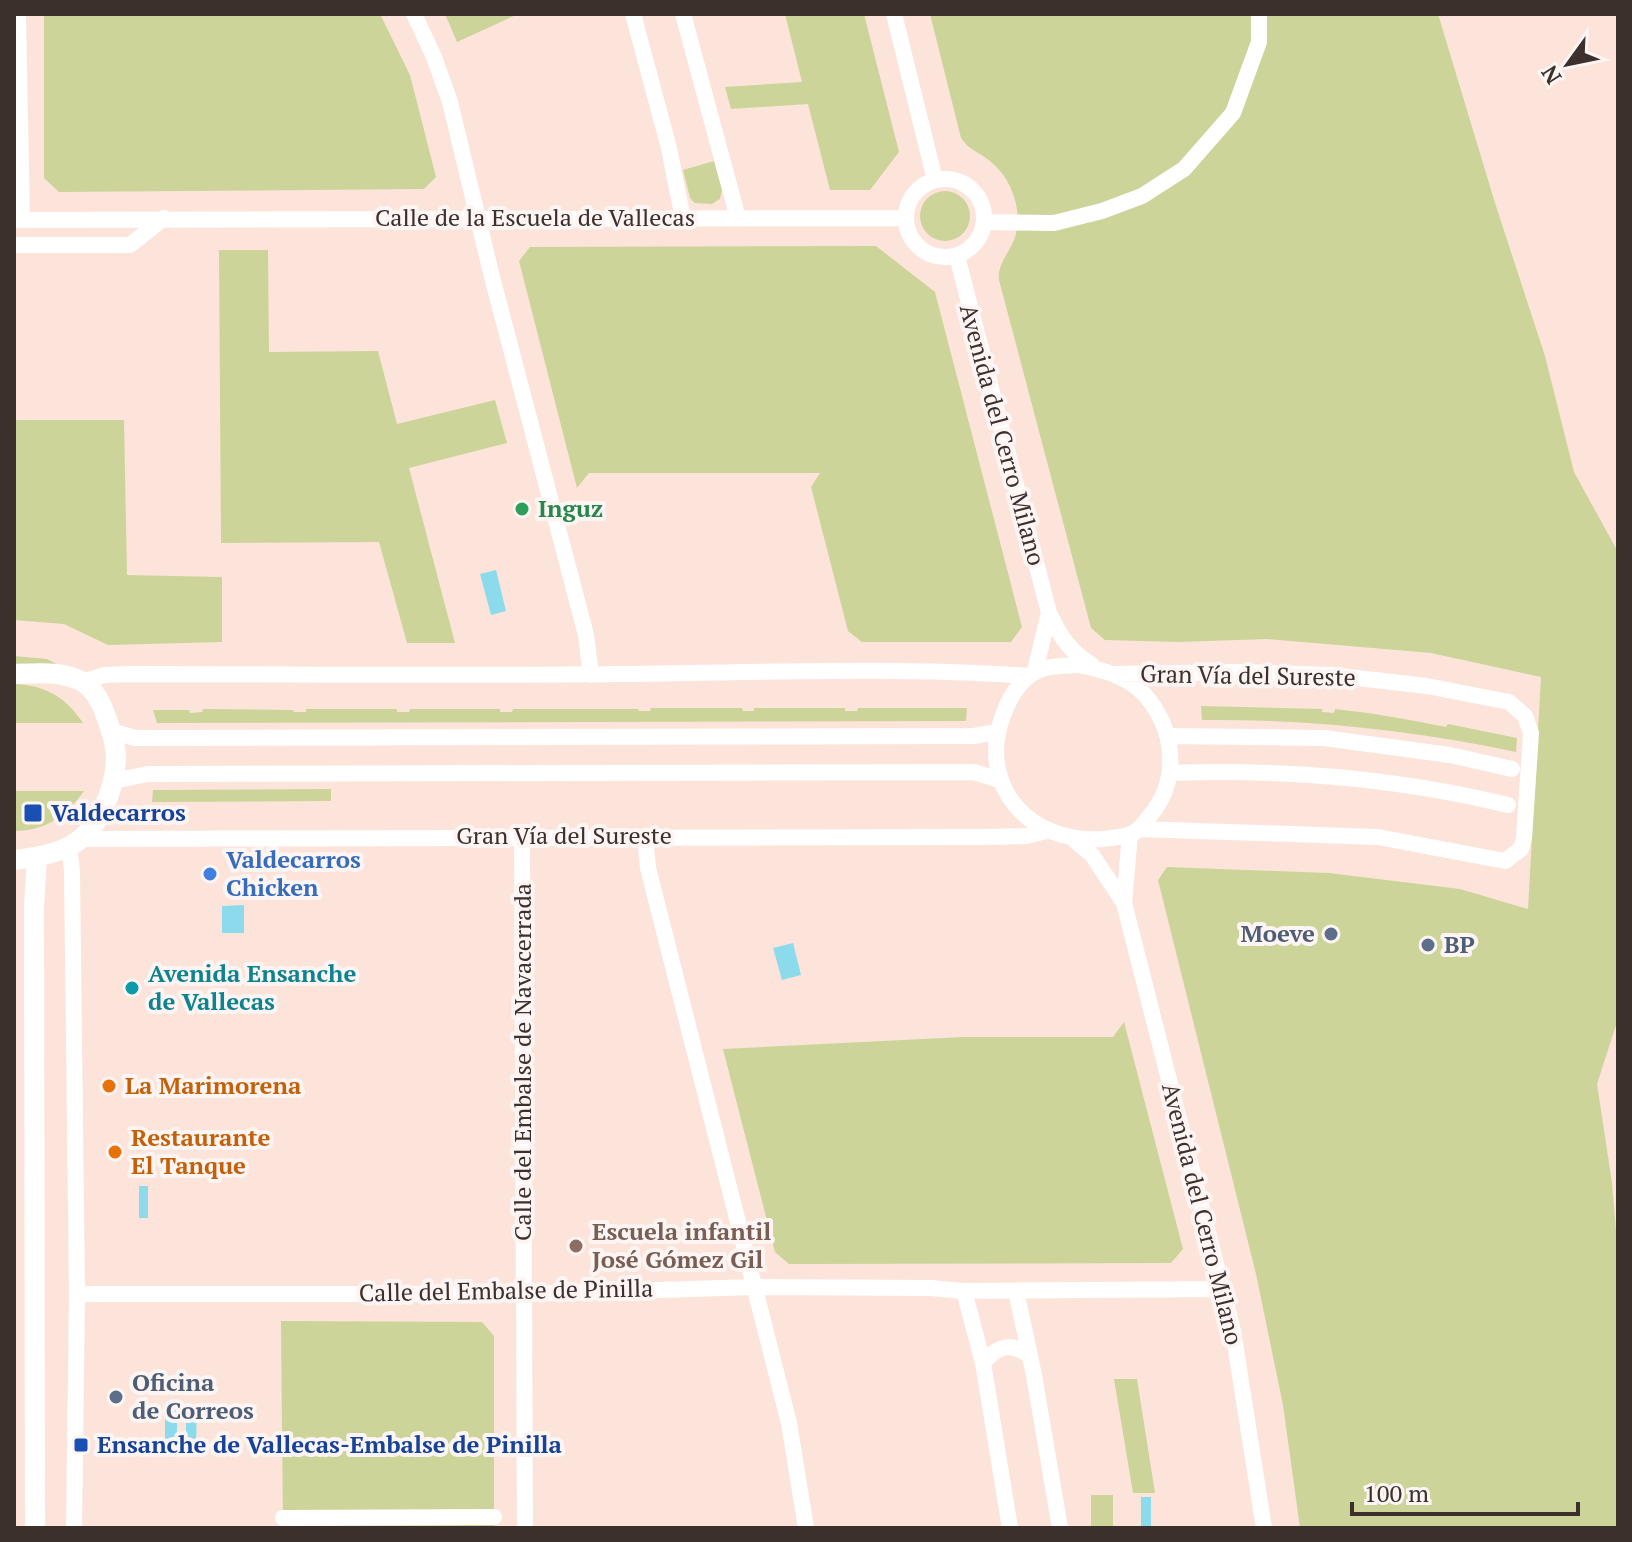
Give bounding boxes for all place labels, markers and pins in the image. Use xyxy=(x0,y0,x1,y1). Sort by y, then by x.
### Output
place label: Inguz xyxy=(538,492,603,524)
marker: Inguz xyxy=(513,500,531,518)
place label: Valdecarros xyxy=(51,796,186,828)
marker: Valdecarros xyxy=(22,802,44,824)
place label: Valdecarros Chicken xyxy=(226,843,361,903)
marker: Valdecarros Chicken xyxy=(201,865,219,883)
place label: Moeve xyxy=(1240,917,1315,949)
marker: Moeve xyxy=(1322,925,1340,943)
place label: BP xyxy=(1444,928,1475,960)
marker: BP xyxy=(1419,936,1437,954)
place label: Avenida Ensanche de Vallecas xyxy=(148,957,356,1017)
marker: Avenida Ensanche de Vallecas xyxy=(123,979,141,997)
place label: La Marimorena xyxy=(125,1069,302,1101)
marker: La Marimorena xyxy=(100,1077,118,1095)
place label: Restaurante El Tanque xyxy=(131,1121,271,1181)
marker: Restaurante El Tanque xyxy=(106,1143,124,1161)
place label: Escuela infantil José Gómez Gil xyxy=(592,1215,771,1275)
marker: Escuela infantil José Gómez Gil xyxy=(567,1237,585,1255)
place label: Oficina de Correos xyxy=(132,1366,254,1426)
marker: Oficina de Correos xyxy=(107,1388,125,1406)
place label: Ensanche de Vallecas-Embalse de Pinilla xyxy=(97,1428,563,1460)
marker: Ensanche de Vallecas-Embalse de Pinilla xyxy=(72,1436,90,1454)

